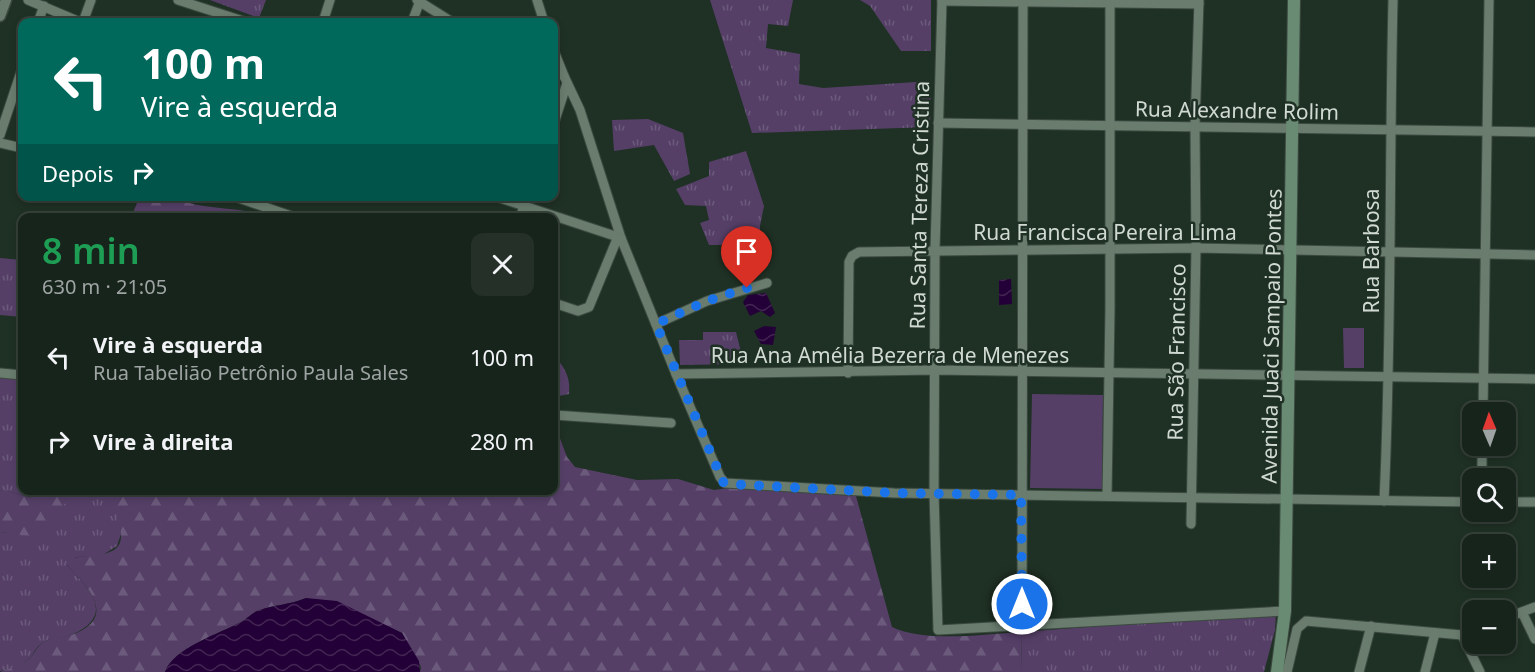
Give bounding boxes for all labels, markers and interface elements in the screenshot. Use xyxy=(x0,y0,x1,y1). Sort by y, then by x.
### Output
text: 100 m xyxy=(141,34,265,91)
icon: left xyxy=(42,42,120,120)
street label: Rua Santa Tereza Cristina xyxy=(903,80,935,330)
text: Vire à esquerda xyxy=(141,88,338,125)
street label: Rua Alexandre Rolim xyxy=(1135,94,1339,126)
icon: right xyxy=(126,156,159,189)
text: Depois xyxy=(42,158,114,188)
street label: Avenida Juaci Sampaio Pontes xyxy=(1254,188,1288,484)
street label: Rua Barbosa xyxy=(1357,189,1385,313)
street label: Rua Francisca Pereira Lima xyxy=(973,218,1237,246)
text: 8 min xyxy=(42,226,140,275)
pin xyxy=(721,226,772,288)
button: close xyxy=(471,233,534,296)
icon: arrive xyxy=(730,235,763,268)
street label: Rua São Francisco xyxy=(1160,263,1192,441)
text: 630 m · 21:05 xyxy=(42,273,167,300)
text: Vire à esquerda xyxy=(93,329,263,359)
icon: left xyxy=(42,341,75,374)
street label: Rua Ana Amélia Bezerra de Menezes xyxy=(711,341,1069,369)
text: 100 m xyxy=(470,342,534,372)
text: Rua Tabelião Petrônio Paula Sales xyxy=(93,359,408,386)
north arrow xyxy=(1462,402,1516,456)
map controls xyxy=(1462,402,1516,654)
icon: right xyxy=(42,425,75,458)
text: Vire à direita xyxy=(93,426,233,456)
text: 280 m xyxy=(470,426,534,456)
button: search xyxy=(1462,468,1516,522)
button: + xyxy=(1462,534,1516,588)
position arrow xyxy=(990,572,1054,636)
button: − xyxy=(1462,600,1516,654)

